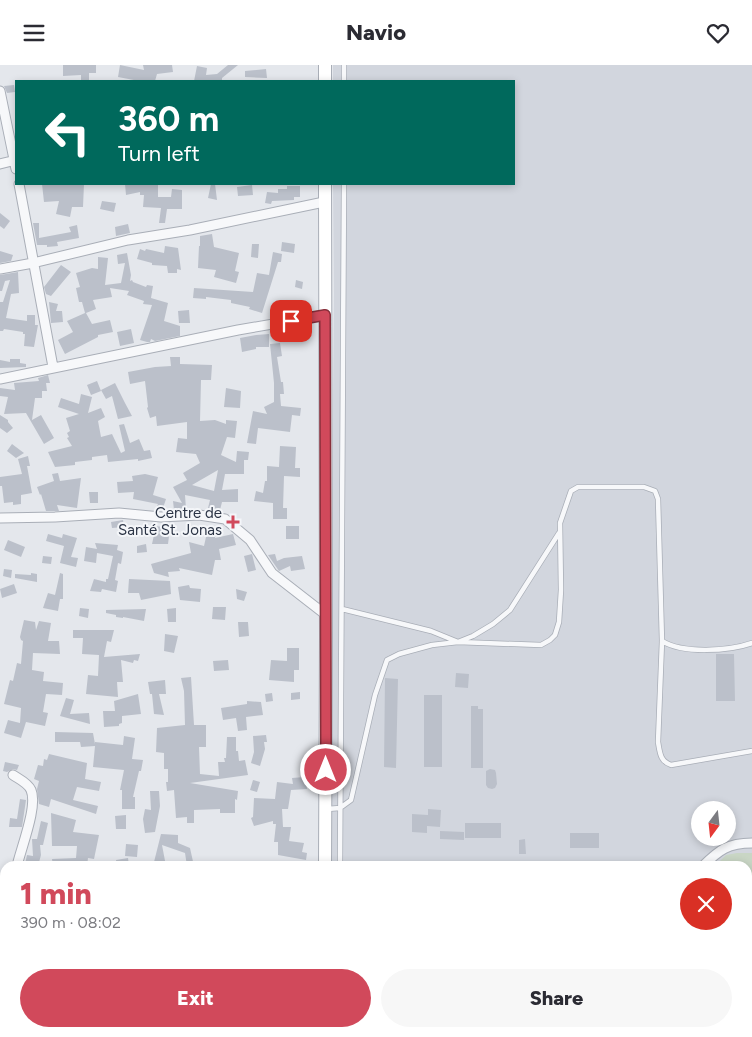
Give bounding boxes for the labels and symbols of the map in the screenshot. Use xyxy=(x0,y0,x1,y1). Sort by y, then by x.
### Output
pin xyxy=(270,300,312,342)
place label: Centre de Santé St. Jonas xyxy=(118,504,222,539)
marker: Centre de Santé St. Jonas xyxy=(226,515,240,529)
position arrow xyxy=(299,743,351,795)
north arrow xyxy=(691,801,736,846)

